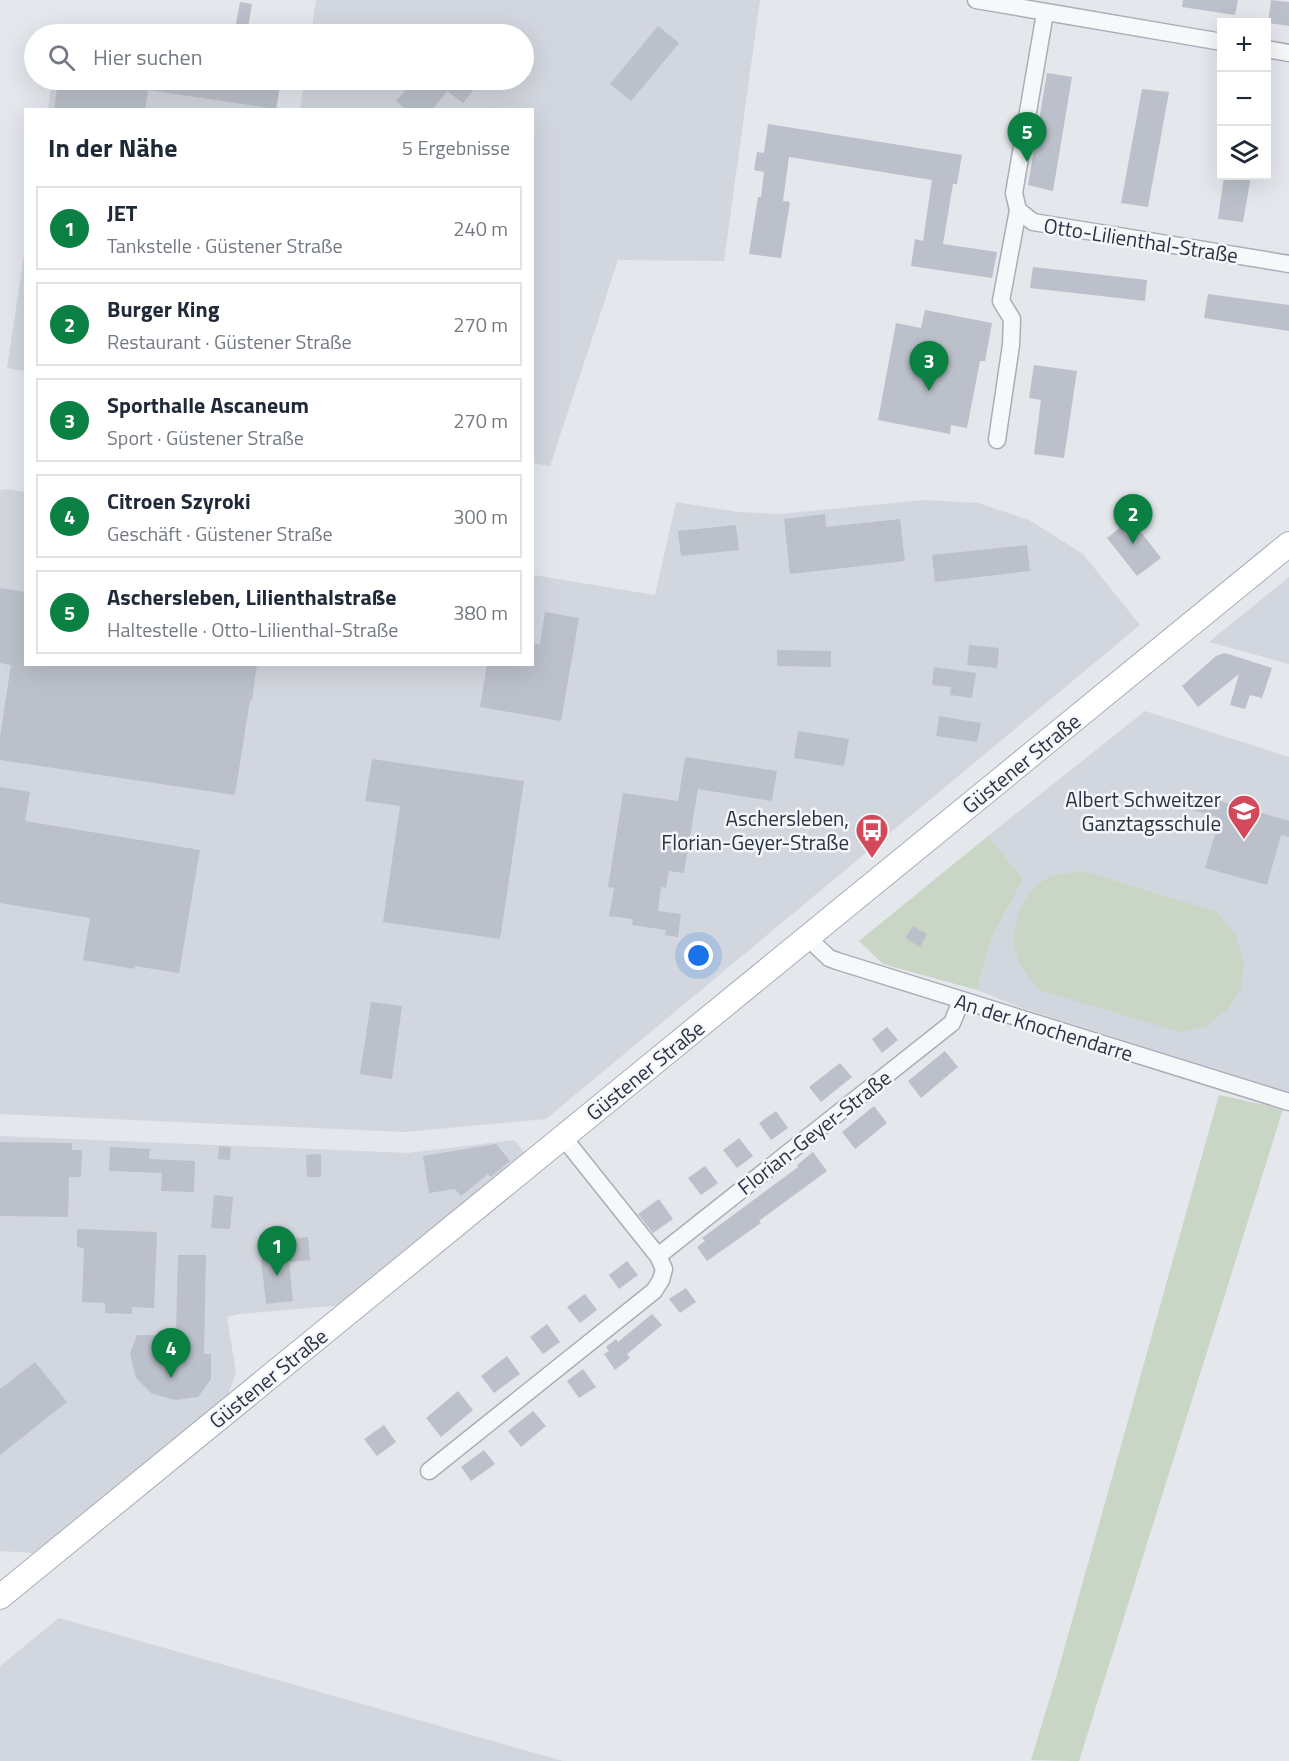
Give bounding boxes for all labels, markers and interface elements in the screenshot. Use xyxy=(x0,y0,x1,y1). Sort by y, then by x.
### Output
map controls xyxy=(1217,18,1271,180)
button: + xyxy=(1217,18,1271,72)
search box xyxy=(24,24,534,90)
text: Hier suchen xyxy=(93,40,202,74)
icon: search xyxy=(45,41,78,74)
button: − xyxy=(1217,72,1271,126)
pin: 5 xyxy=(1008,112,1046,162)
button: layers xyxy=(1217,126,1271,180)
text: In der Nähe xyxy=(48,128,177,167)
text: 5 Ergebnisse xyxy=(402,132,510,163)
text: JET xyxy=(107,196,137,230)
street label: Otto-Lilienthal-Straße xyxy=(1041,209,1241,271)
text: 1 xyxy=(64,213,75,244)
text: 240 m xyxy=(453,213,508,244)
text: Tankstelle · Güstener Straße xyxy=(107,230,343,261)
text: Burger King xyxy=(107,292,219,326)
text: 2 xyxy=(64,309,75,340)
text: 270 m xyxy=(453,309,508,340)
text: Restaurant · Güstener Straße xyxy=(107,326,352,357)
pin: 3 xyxy=(910,342,948,391)
text: Sporthalle Ascaneum xyxy=(107,388,309,422)
text: 3 xyxy=(64,405,75,436)
text: 270 m xyxy=(453,405,508,436)
text: Sport · Güstener Straße xyxy=(107,422,304,453)
text: Citroen Szyroki xyxy=(107,484,251,518)
pin: 2 xyxy=(1114,494,1152,544)
text: 4 xyxy=(64,501,75,532)
text: 300 m xyxy=(453,501,508,532)
text: Geschäft · Güstener Straße xyxy=(107,518,333,549)
text: Aschersleben, Lilienthalstraße xyxy=(107,580,396,614)
text: 5 xyxy=(64,597,75,628)
text: 380 m xyxy=(453,597,508,628)
text: Haltestelle · Otto-Lilienthal-Straße xyxy=(107,614,398,645)
street label: Güstener Straße xyxy=(955,705,1087,821)
place label: Albert Schweitzer Ganztagsschule xyxy=(1065,783,1221,839)
school or university icon: Albert Schweitzer Ganztagsschule xyxy=(1226,793,1262,840)
place label: Aschersleben, Florian-Geyer-Straße xyxy=(661,802,849,858)
bus stop icon: Aschersleben, Florian-Geyer-Straße xyxy=(854,812,890,859)
your location xyxy=(684,941,713,970)
street label: An der Knochendarre xyxy=(951,985,1137,1069)
street label: Güstener Straße xyxy=(579,1012,711,1128)
street label: Florian-Geyer-Straße xyxy=(730,1062,898,1202)
pin: 1 xyxy=(258,1226,296,1276)
street label: Güstener Straße xyxy=(202,1320,334,1436)
pin: 4 xyxy=(152,1328,190,1378)

